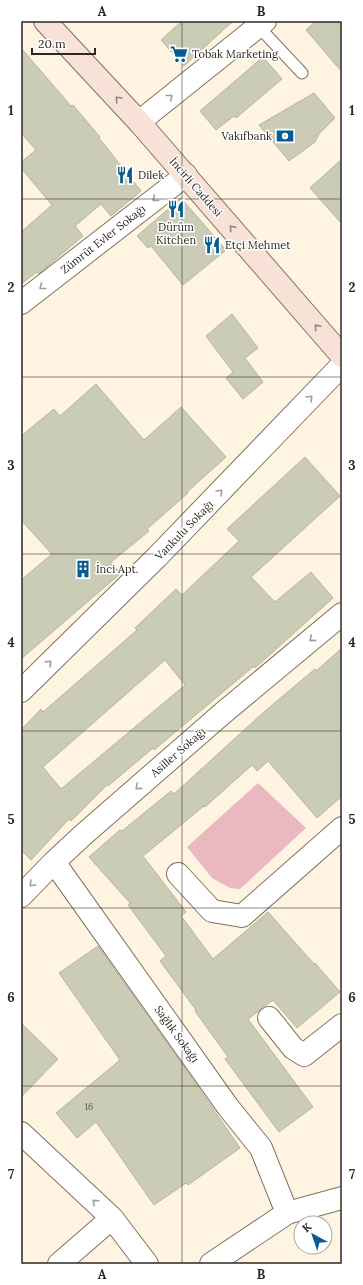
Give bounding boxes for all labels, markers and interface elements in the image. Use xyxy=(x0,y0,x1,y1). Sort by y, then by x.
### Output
text: A xyxy=(98,3,107,20)
text: B xyxy=(257,3,266,20)
scale bar xyxy=(32,30,95,56)
text: 20 m xyxy=(38,36,66,51)
supermarket icon: Tobak Marketing xyxy=(169,44,189,64)
place label: Tobak Marketing xyxy=(192,47,279,61)
one-way arrow xyxy=(165,95,172,102)
one-way arrow xyxy=(115,96,123,104)
text: 1 xyxy=(8,102,14,119)
text: 1 xyxy=(349,102,355,119)
bank icon: Vakıfbank xyxy=(275,126,295,146)
place label: Vakıfbank xyxy=(220,129,272,143)
street label: İncirli Caddesi xyxy=(167,154,226,219)
restaurant icon: Dilek xyxy=(115,165,135,185)
place label: Dilek xyxy=(138,168,164,182)
one-way arrow xyxy=(153,194,160,201)
restaurant icon: Dürüm Kitchen xyxy=(166,199,186,219)
street label: Zümrüt Evler Sokağı xyxy=(58,201,148,277)
place label: Dürüm Kitchen xyxy=(156,220,196,247)
one-way arrow xyxy=(229,225,236,233)
restaurant icon: Etçi Mehmet xyxy=(202,235,222,255)
place label: Etçi Mehmet xyxy=(225,238,291,252)
text: 2 xyxy=(8,279,15,296)
text: 2 xyxy=(349,279,356,296)
one-way arrow xyxy=(39,283,46,290)
one-way arrow xyxy=(314,324,321,331)
one-way arrow xyxy=(305,395,313,403)
text: 3 xyxy=(7,457,15,474)
text: 3 xyxy=(348,457,356,474)
one-way arrow xyxy=(215,489,223,497)
street label: Vankulu Sokağı xyxy=(151,497,216,564)
building icon: İnci Apt. xyxy=(73,559,93,579)
place label: İnci Apt. xyxy=(96,561,139,576)
text: 4 xyxy=(7,634,15,651)
one-way arrow xyxy=(309,634,317,641)
text: 4 xyxy=(348,634,356,651)
one-way arrow xyxy=(44,660,52,668)
street label: Asiller Sokağı xyxy=(147,724,208,780)
one-way arrow xyxy=(136,782,143,789)
text: 5 xyxy=(7,811,15,828)
text: 5 xyxy=(348,811,356,828)
one-way arrow xyxy=(30,879,37,887)
text: 6 xyxy=(7,989,15,1006)
text: 6 xyxy=(348,989,356,1006)
street label: Sağlık Sokağı xyxy=(152,1003,202,1065)
house number: 16 xyxy=(85,1101,93,1112)
text: 7 xyxy=(8,1166,14,1183)
text: 7 xyxy=(349,1166,355,1183)
one-way arrow xyxy=(92,1200,100,1207)
north arrow xyxy=(293,1215,333,1255)
text: K xyxy=(299,1219,314,1235)
text: A xyxy=(98,1266,107,1283)
text: B xyxy=(257,1266,266,1283)

